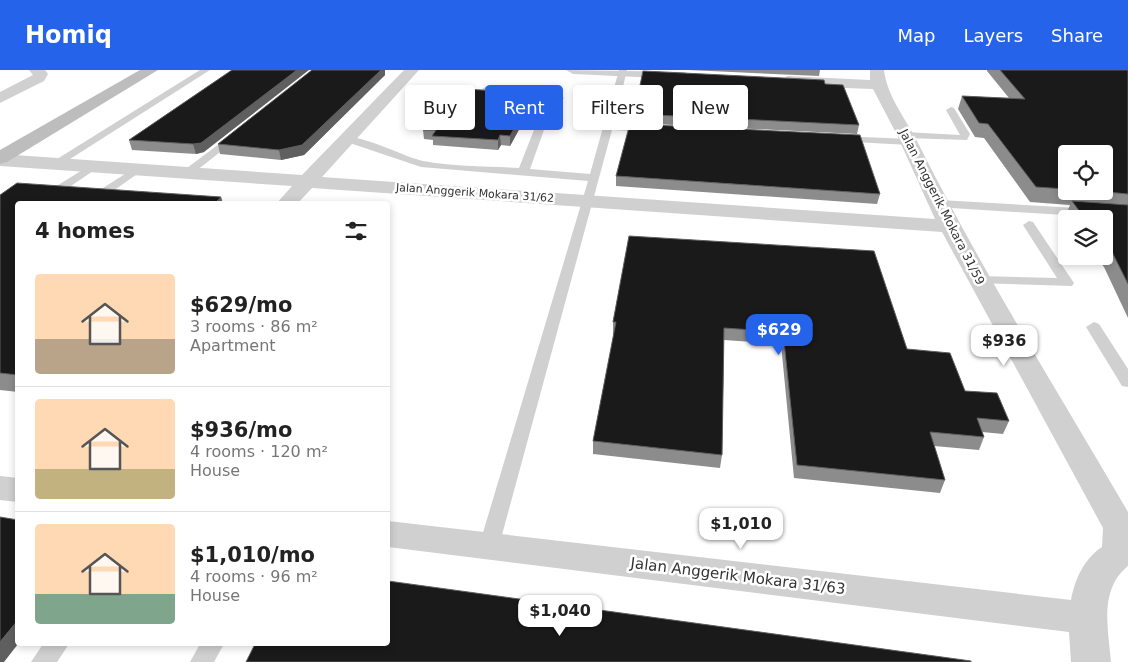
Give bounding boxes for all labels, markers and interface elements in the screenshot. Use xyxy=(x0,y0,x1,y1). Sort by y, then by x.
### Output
text: Homiq xyxy=(25,21,112,49)
text: Map xyxy=(897,25,935,46)
text: Layers xyxy=(963,25,1023,46)
text: Share xyxy=(1051,25,1103,46)
chip: Buy xyxy=(405,85,475,130)
chip: Rent xyxy=(485,85,563,130)
chip: Filters xyxy=(573,85,663,130)
chip: New xyxy=(673,85,748,130)
street label: Jalan Anggerik Mokara 31/59 xyxy=(896,126,987,287)
map controls xyxy=(1058,145,1113,265)
button: locate xyxy=(1058,145,1113,200)
street label: Jalan Anggerik Mokara 31/62 xyxy=(394,181,555,205)
button: layers xyxy=(1058,210,1113,265)
icon: filters xyxy=(342,217,370,245)
text: 4 homes xyxy=(35,219,135,243)
text: $629/mo xyxy=(190,293,292,317)
icon: home xyxy=(75,294,135,354)
pin: $629 xyxy=(749,314,809,356)
text: 3 rooms · 86 m² xyxy=(190,317,318,336)
text: $629 xyxy=(757,320,801,339)
pin: $936 xyxy=(974,324,1034,367)
text: $936 xyxy=(982,331,1026,350)
text: Apartment xyxy=(190,336,276,355)
text: $936/mo xyxy=(190,418,292,442)
icon: home xyxy=(75,419,135,479)
text: 4 rooms · 120 m² xyxy=(190,442,328,461)
text: House xyxy=(190,461,240,480)
pin: $1,010 xyxy=(700,508,782,550)
text: $1,010 xyxy=(710,514,772,533)
text: $1,010/mo xyxy=(190,543,315,567)
icon: home xyxy=(75,544,135,604)
street label: Jalan Anggerik Mokara 31/63 xyxy=(629,554,846,598)
text: 4 rooms · 96 m² xyxy=(190,567,318,586)
text: House xyxy=(190,586,240,605)
pin: $1,040 xyxy=(519,594,601,637)
text: $1,040 xyxy=(529,601,591,620)

